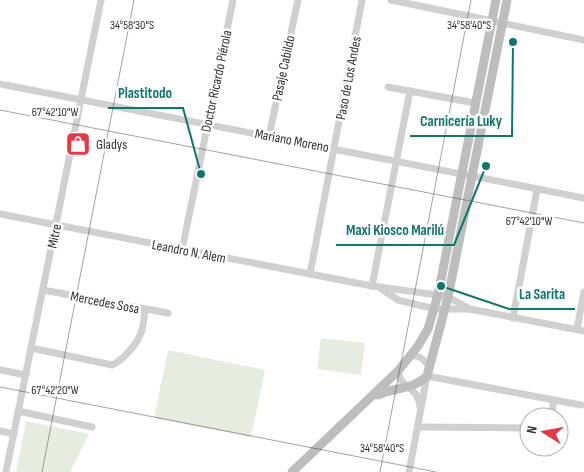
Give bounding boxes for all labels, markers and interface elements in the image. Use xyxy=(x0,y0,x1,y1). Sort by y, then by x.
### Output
text: 34°58'30"S xyxy=(110,18,154,33)
text: 34°58'40"S xyxy=(447,18,491,33)
street label: Doctor Ricardo Piérola xyxy=(197,29,236,134)
street label: Pasaje Cabildo xyxy=(268,34,299,102)
street label: Paso de Los Andes xyxy=(332,35,365,121)
callout: Plastitodo xyxy=(108,78,183,108)
text: Plastitodo xyxy=(118,84,172,103)
text: 67°42'10"W xyxy=(32,105,78,120)
callout: Carnicería Luky xyxy=(410,106,512,136)
text: Carnicería Luky xyxy=(420,112,503,131)
street label: Mariano Moreno xyxy=(253,125,331,156)
shop icon: Gladys xyxy=(65,131,91,157)
place label: Gladys xyxy=(96,136,127,153)
text: 67°42'10"W xyxy=(506,214,552,229)
callout: Maxi Kiosco Marilú xyxy=(336,215,454,245)
text: Maxi Kiosco Marilú xyxy=(346,221,444,240)
street label: Mitre xyxy=(44,222,65,250)
street label: Leandro N. Alem xyxy=(150,236,227,267)
callout: La Sarita xyxy=(509,279,575,309)
text: La Sarita xyxy=(519,285,565,304)
street label: Mercedes Sosa xyxy=(69,287,141,317)
text: 67°42'20"W xyxy=(31,383,79,398)
north arrow xyxy=(519,407,569,457)
text: N xyxy=(523,424,541,435)
text: 34°58'40"S xyxy=(360,441,404,456)

